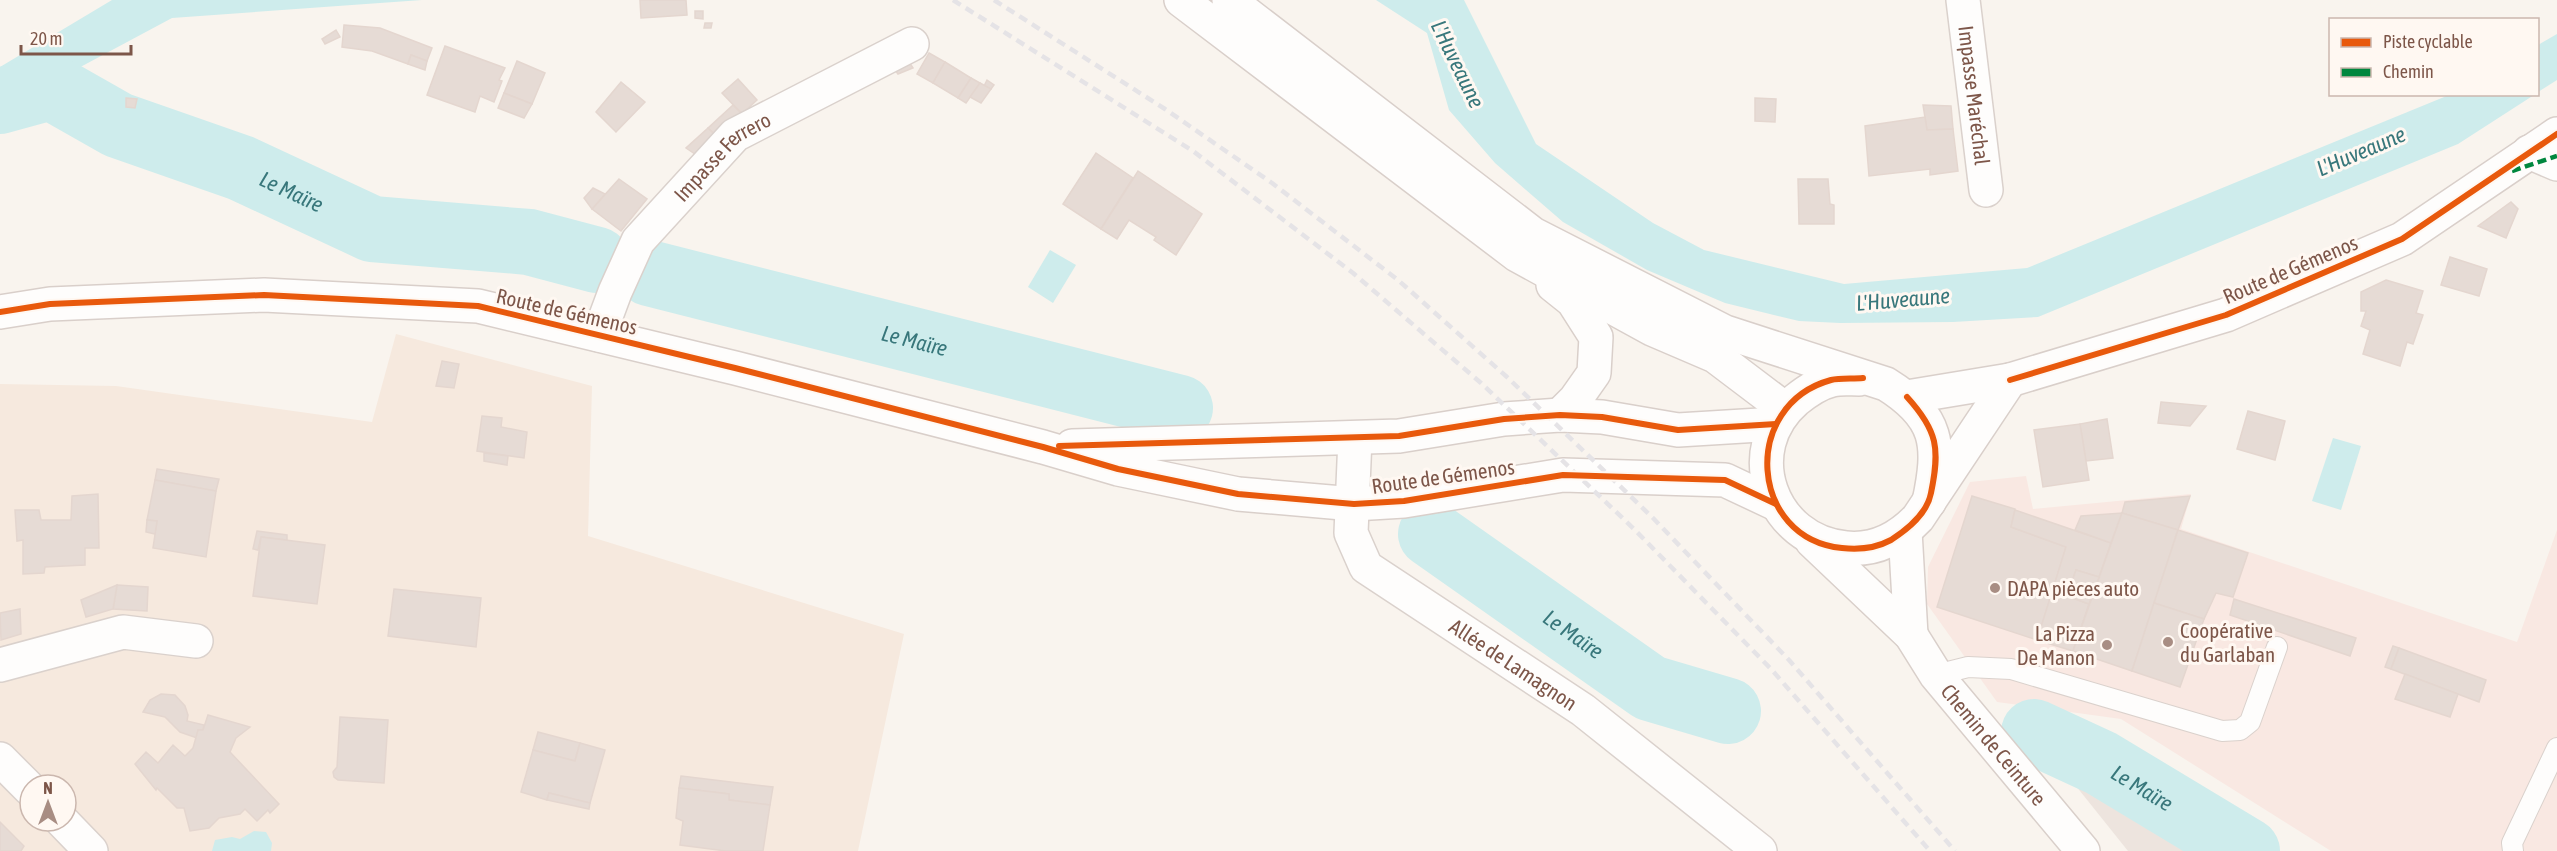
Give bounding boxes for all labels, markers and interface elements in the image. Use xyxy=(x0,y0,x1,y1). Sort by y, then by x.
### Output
water label: L'Huveaune xyxy=(1426,16,1490,112)
scale bar xyxy=(21,18,130,56)
legend xyxy=(2329,18,2539,96)
street label: Impasse Maréchal xyxy=(1954,24,1995,167)
text: 20 m xyxy=(30,28,62,49)
text: Piste cyclable xyxy=(2383,31,2473,52)
text: Chemin xyxy=(2383,61,2434,82)
street label: Impasse Ferrero xyxy=(669,107,774,206)
water label: L'Huveaune xyxy=(2312,121,2410,181)
water label: Le Maïre xyxy=(256,166,328,218)
street label: Route de Gémenos xyxy=(2219,230,2361,308)
water label: L'Huveaune xyxy=(1855,282,1951,316)
street label: Route de Gémenos xyxy=(494,283,640,339)
water label: Le Maïre xyxy=(879,320,950,361)
street label: Route de Gémenos xyxy=(1370,454,1516,498)
place label: DAPA pièces auto xyxy=(2007,576,2139,600)
marker: DAPA pièces auto xyxy=(1988,581,2002,595)
water label: Le Maïre xyxy=(1538,604,1608,664)
street label: Allée de Lamagnon xyxy=(1445,614,1582,715)
place label: Coopérative du Garlaban xyxy=(2180,618,2275,666)
place label: La Pizza De Manon xyxy=(2017,621,2095,669)
marker: Coopérative du Garlaban xyxy=(2161,635,2175,649)
marker: La Pizza De Manon xyxy=(2100,638,2114,652)
street label: Chemin de Ceinture xyxy=(1936,679,2051,810)
water label: Le Maïre xyxy=(2107,759,2178,816)
north arrow xyxy=(18,773,78,833)
text: N xyxy=(43,779,53,797)

